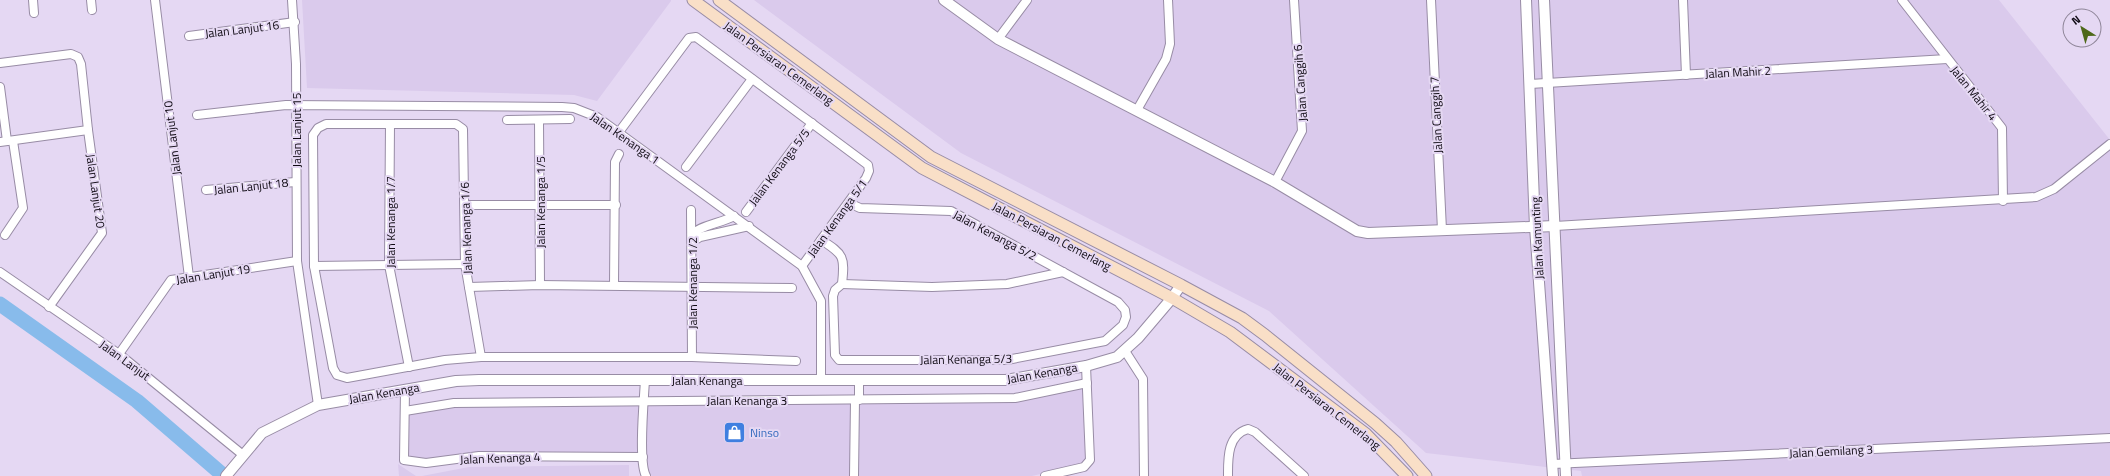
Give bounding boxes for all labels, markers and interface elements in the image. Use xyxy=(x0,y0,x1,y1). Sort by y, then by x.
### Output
north arrow xyxy=(2062,8,2102,48)
text: N xyxy=(2068,11,2084,29)
street label: Jalan Lanjut 16 xyxy=(204,15,281,43)
street label: Jalan Persiaran Cemerlang xyxy=(720,16,838,110)
street label: Jalan Canggih 6 xyxy=(1288,44,1312,122)
street label: Jalan Mahir 2 xyxy=(1705,61,1771,83)
street label: Jalan Mahir 4 xyxy=(1946,61,2002,125)
street label: Jalan Canggih 7 xyxy=(1424,76,1448,154)
street label: Jalan Lanjut 15 xyxy=(287,92,306,167)
street label: Jalan Lanjut 10 xyxy=(158,99,186,176)
street label: Jalan Kenanga 1 xyxy=(587,107,663,169)
street label: Jalan Kenanga 5/5 xyxy=(744,124,814,210)
street label: Jalan Lanjut 20 xyxy=(81,153,111,230)
street label: Jalan Kenanga 1/5 xyxy=(531,156,550,248)
street label: Jalan Lanjut 18 xyxy=(213,173,289,199)
street label: Jalan Kenanga 5/1 xyxy=(802,175,872,261)
street label: Jalan Kenanga 1/7 xyxy=(381,176,400,268)
street label: Jalan Kenanga 1/6 xyxy=(455,181,477,274)
street label: Jalan Kamunting xyxy=(1525,196,1549,280)
street label: Jalan Persiaran Cemerlang xyxy=(989,197,1115,275)
street label: Jalan Kenanga 5/2 xyxy=(950,205,1040,265)
street label: Jalan Kenanga 1/2 xyxy=(683,237,702,329)
street label: Jalan Lanjut 19 xyxy=(175,259,252,289)
street label: Jalan Lanjut xyxy=(96,335,155,385)
street label: Jalan Kenanga 5/3 xyxy=(920,349,1012,369)
street label: Jalan Kenanga xyxy=(1005,357,1079,389)
street label: Jalan Persiaran Cemerlang xyxy=(1269,358,1385,454)
street label: Jalan Kenanga xyxy=(671,371,743,390)
street label: Jalan Kenanga xyxy=(347,377,421,409)
street label: Jalan Kenanga 3 xyxy=(707,391,787,410)
shop icon: Ninso xyxy=(722,419,748,445)
place label: Ninso xyxy=(750,423,779,442)
street label: Jalan Gemilang 3 xyxy=(1788,439,1874,463)
street label: Jalan Kenanga 4 xyxy=(459,447,541,469)

